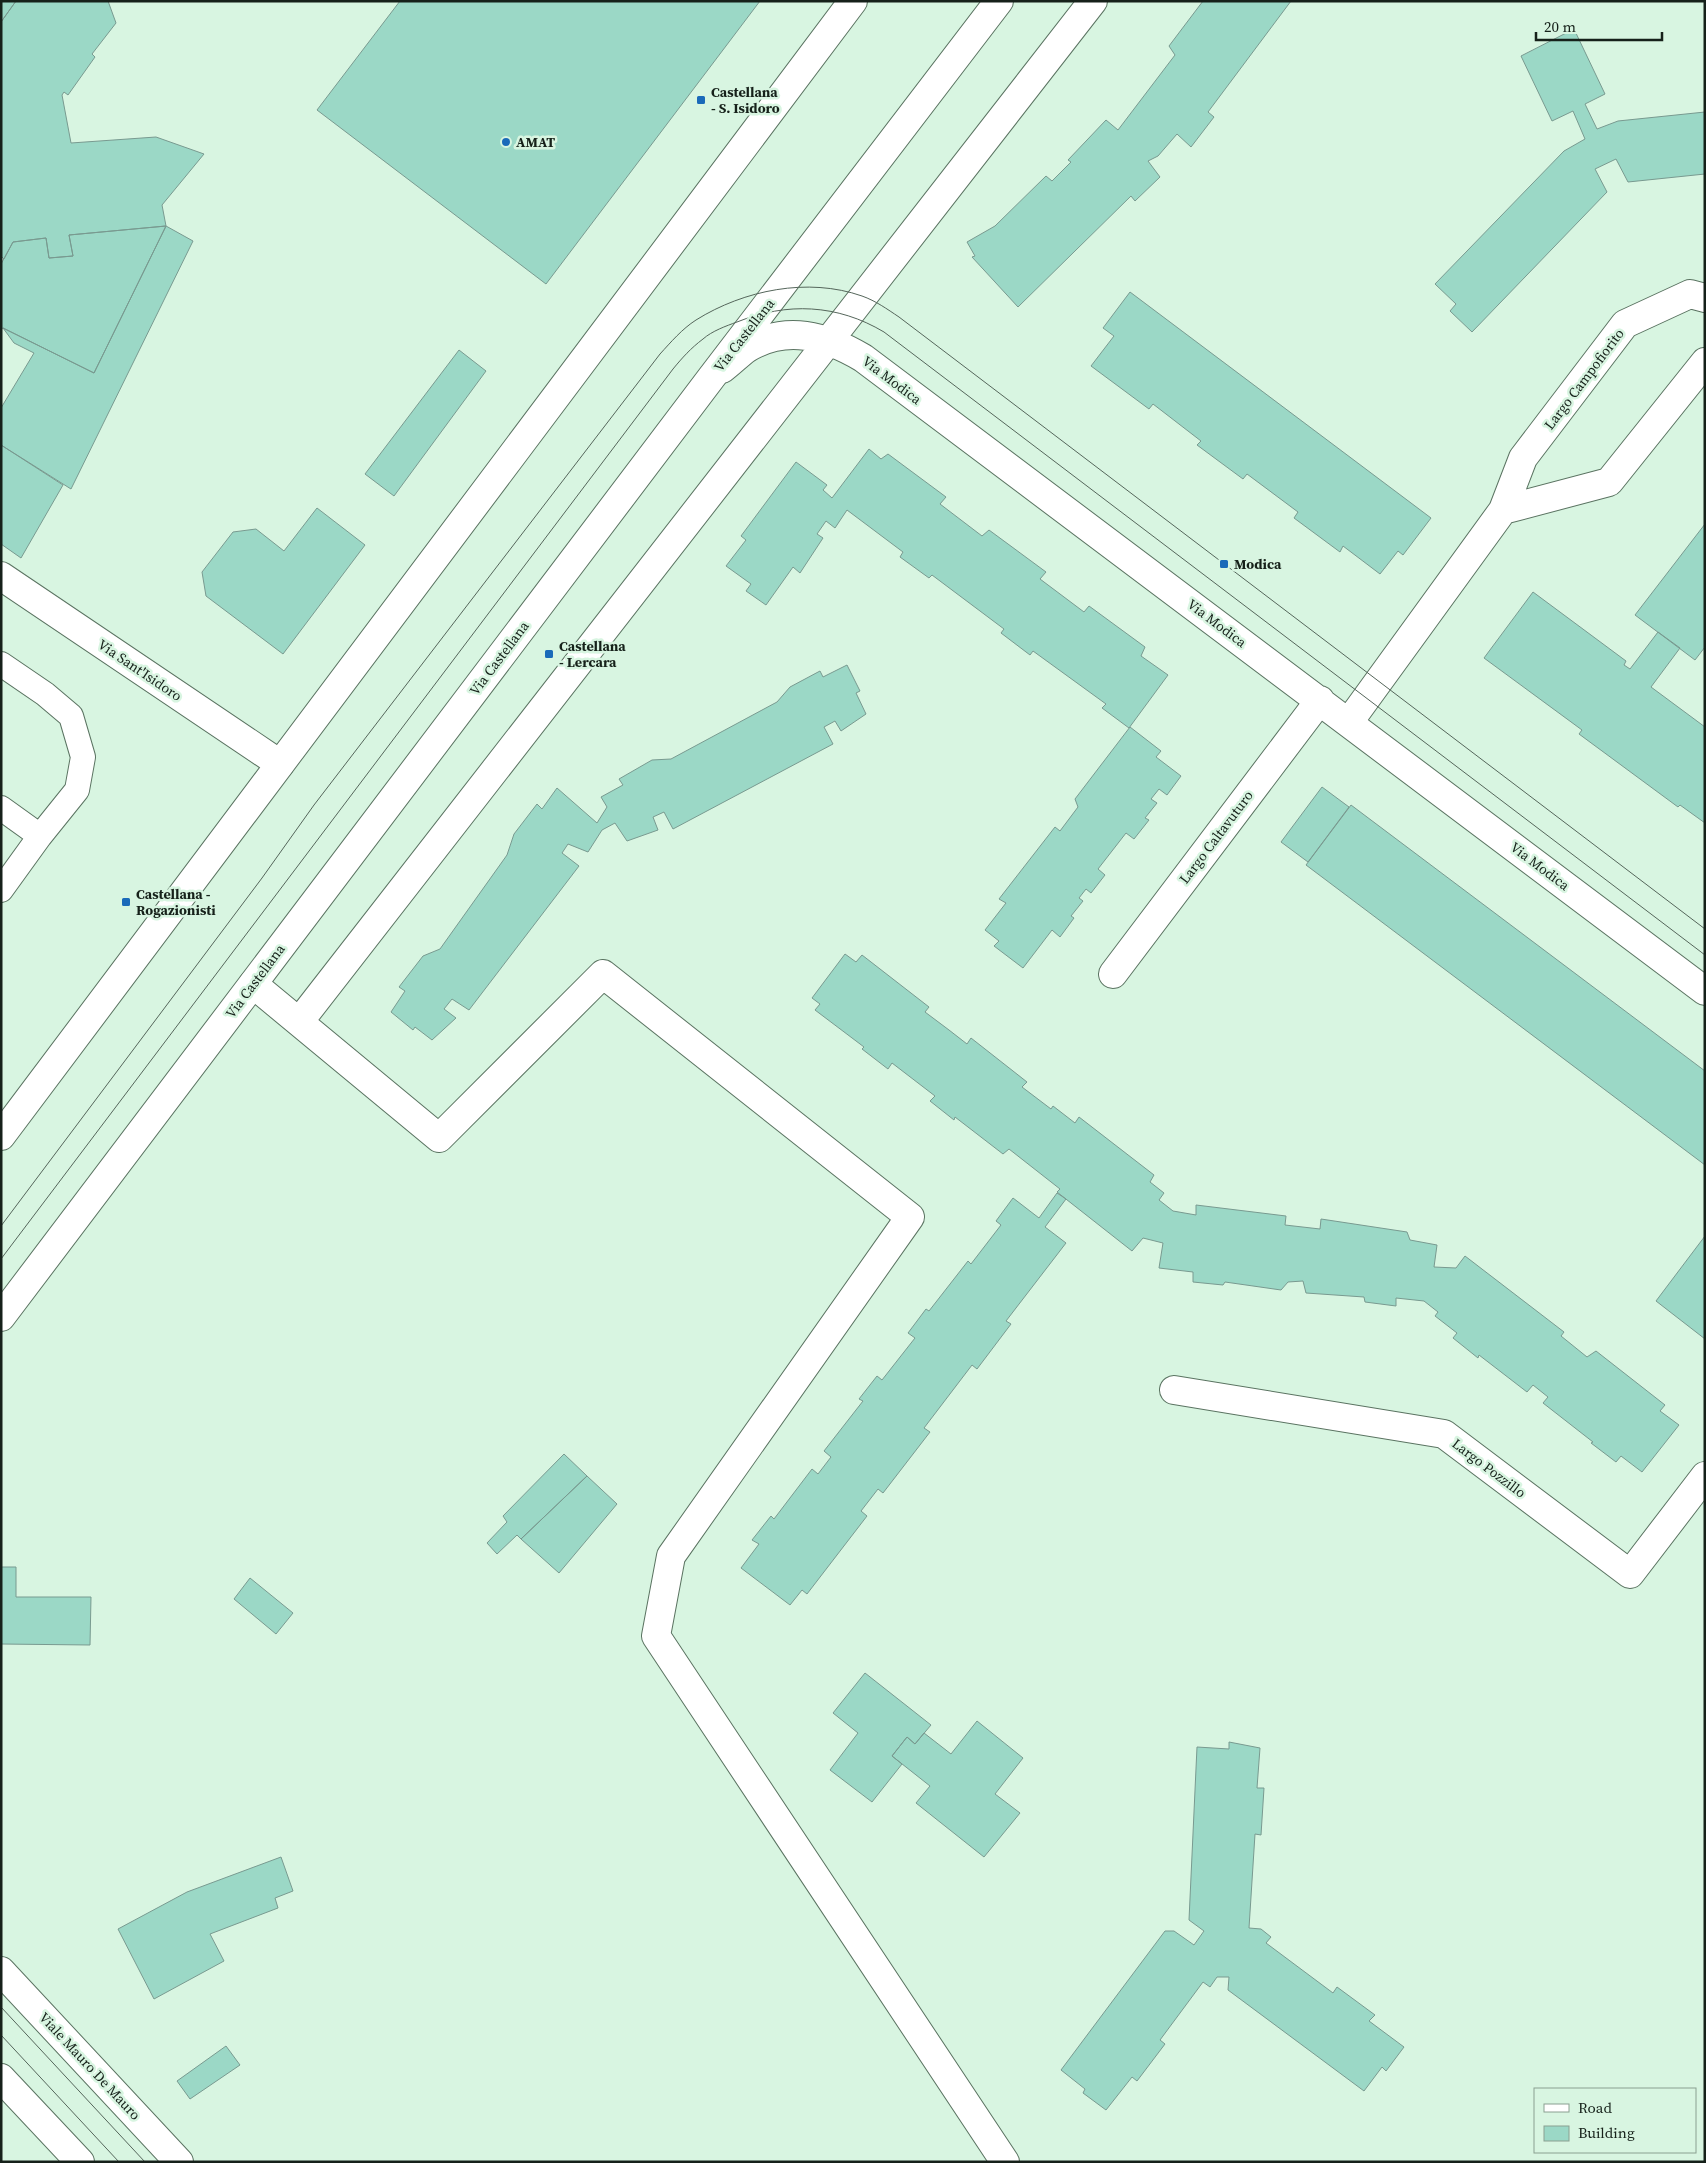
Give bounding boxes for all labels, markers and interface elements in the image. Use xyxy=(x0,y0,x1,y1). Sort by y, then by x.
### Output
scale bar xyxy=(1536,10,1662,42)
text: 20 m xyxy=(1544,16,1576,37)
place label: Castellana - S. Isidoro xyxy=(711,82,780,118)
marker: Castellana - S. Isidoro xyxy=(695,94,707,106)
place label: AMAT xyxy=(516,132,555,152)
marker: AMAT xyxy=(500,136,512,148)
street label: Via Castellana xyxy=(709,293,780,376)
street label: Largo Campofiorito xyxy=(1539,324,1629,434)
street label: Via Modica xyxy=(858,351,927,409)
place label: Modica xyxy=(1234,554,1282,574)
marker: Modica xyxy=(1218,558,1230,570)
street label: Via Modica xyxy=(1183,594,1252,652)
street label: Via Castellana xyxy=(465,616,534,699)
street label: Via Sant'Isidoro xyxy=(94,634,186,706)
place label: Castellana - Lercara xyxy=(559,636,626,672)
marker: Castellana - Lercara xyxy=(543,648,555,660)
street label: Largo Caltavuturo xyxy=(1174,786,1258,888)
street label: Via Modica xyxy=(1506,837,1575,895)
place label: Castellana - Rogazionisti xyxy=(136,884,216,920)
marker: Castellana - Rogazionisti xyxy=(120,896,132,908)
street label: Via Castellana xyxy=(221,939,290,1022)
street label: Largo Pozzillo xyxy=(1448,1434,1530,1503)
street label: Viale Mauro De Mauro xyxy=(35,2008,146,2124)
legend xyxy=(1534,2088,1696,2153)
text: Road xyxy=(1578,2097,1612,2118)
text: Building xyxy=(1578,2122,1635,2143)

